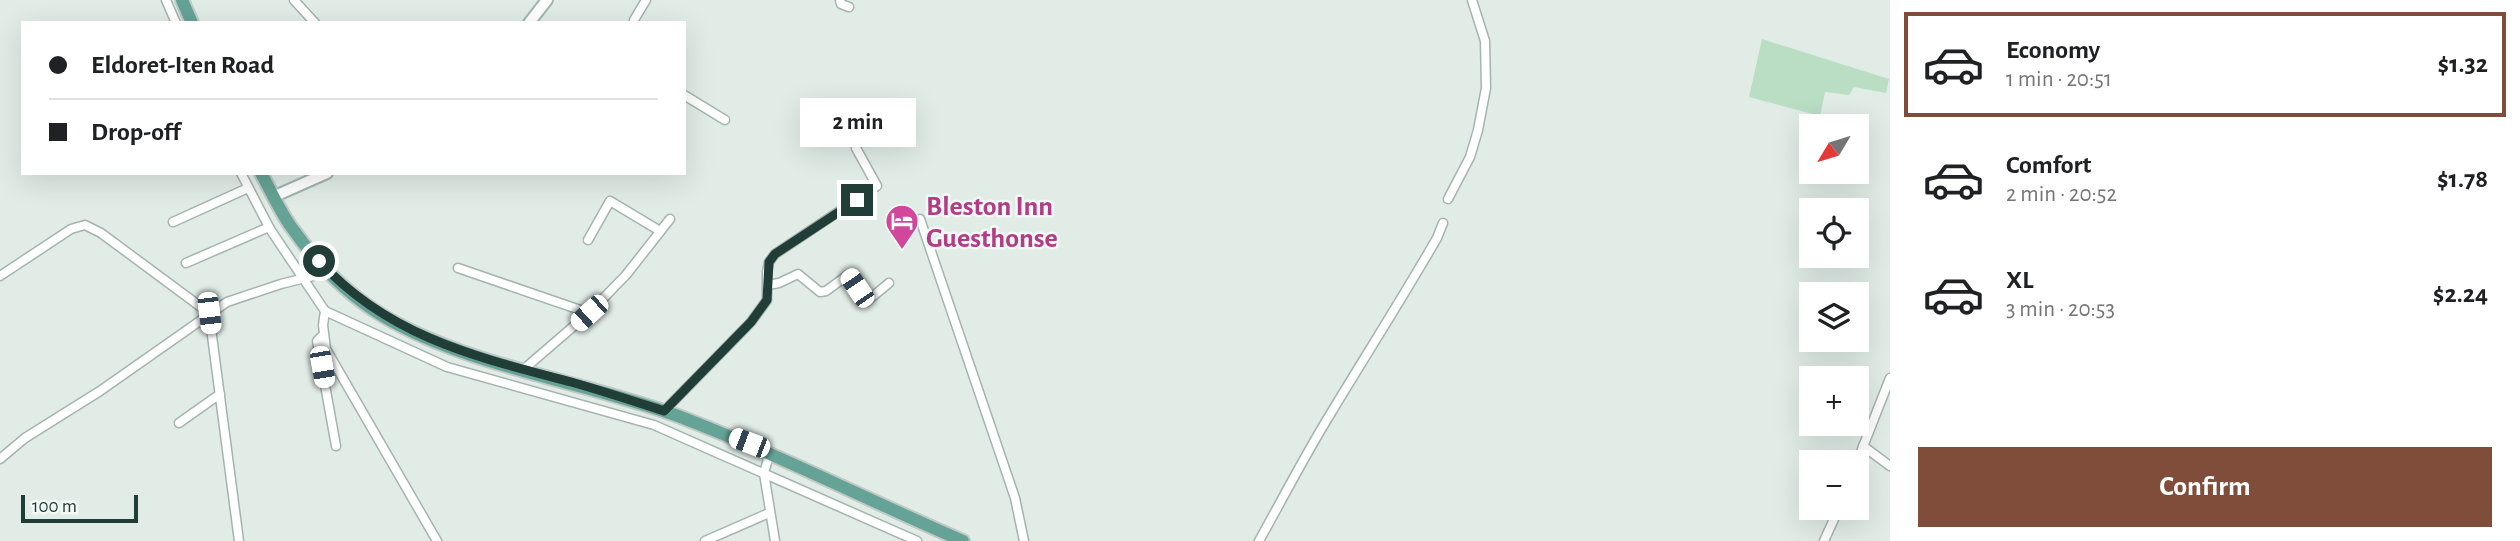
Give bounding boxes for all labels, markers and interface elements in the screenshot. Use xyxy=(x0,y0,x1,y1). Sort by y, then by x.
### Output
icon: car xyxy=(1922,33,1985,96)
text: Economy xyxy=(2006,37,2100,63)
text: $1.32 xyxy=(2438,51,2488,77)
text: Eldoret-Iten Road xyxy=(91,52,274,78)
text: 1 min · 20:51 xyxy=(2006,68,2112,91)
callout: 2 min xyxy=(799,99,915,148)
text: 2 min xyxy=(832,111,884,134)
north arrow xyxy=(1799,114,1869,184)
map controls xyxy=(1799,114,1869,520)
text: Drop-off xyxy=(91,119,180,145)
icon: car xyxy=(1922,148,1985,211)
text: Comfort xyxy=(2006,152,2091,178)
text: $1.78 xyxy=(2437,166,2488,192)
text: 2 min · 20:52 xyxy=(2006,183,2117,206)
route end xyxy=(841,184,873,216)
place label: Bleston Inn Guesthonse xyxy=(926,193,1058,253)
button: locate xyxy=(1799,198,1869,268)
hotel icon: Bleston Inn Guesthonse xyxy=(883,202,921,251)
route start xyxy=(303,245,335,277)
icon: car xyxy=(1922,263,1985,326)
car xyxy=(837,265,878,311)
text: XL xyxy=(2006,267,2033,293)
text: $2.24 xyxy=(2433,281,2488,307)
button: layers xyxy=(1799,282,1869,352)
car xyxy=(197,291,222,335)
car xyxy=(567,291,612,335)
text: 3 min · 20:53 xyxy=(2006,298,2115,321)
car xyxy=(309,344,336,390)
button: + xyxy=(1799,366,1869,436)
car xyxy=(726,426,773,460)
button: Confirm xyxy=(1918,447,2492,527)
button: − xyxy=(1799,450,1869,520)
scale bar xyxy=(21,492,138,524)
text: 100 m xyxy=(32,497,77,516)

